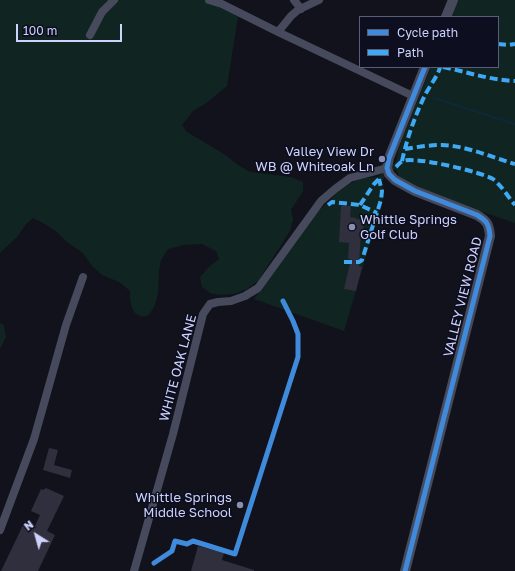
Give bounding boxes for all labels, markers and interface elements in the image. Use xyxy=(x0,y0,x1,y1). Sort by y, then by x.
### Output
scale bar xyxy=(18,16,124,42)
legend xyxy=(359,16,499,68)
text: 100 m xyxy=(23,23,57,38)
text: Cycle path xyxy=(397,25,458,40)
text: Path xyxy=(397,45,424,60)
place label: Valley View Dr WB @ Whiteoak Ln xyxy=(255,144,374,175)
marker: Valley View Dr WB @ Whiteoak Ln xyxy=(377,154,387,164)
place label: Whittle Springs Golf Club xyxy=(360,212,457,243)
marker: Whittle Springs Golf Club xyxy=(347,222,357,232)
street label: VALLEY VIEW ROAD xyxy=(441,235,485,359)
street label: WHITE OAK LANE xyxy=(156,313,200,423)
place label: Whittle Springs Middle School xyxy=(135,490,232,521)
marker: Whittle Springs Middle School xyxy=(235,500,245,510)
north arrow xyxy=(16,515,56,555)
text: N xyxy=(21,517,36,533)

